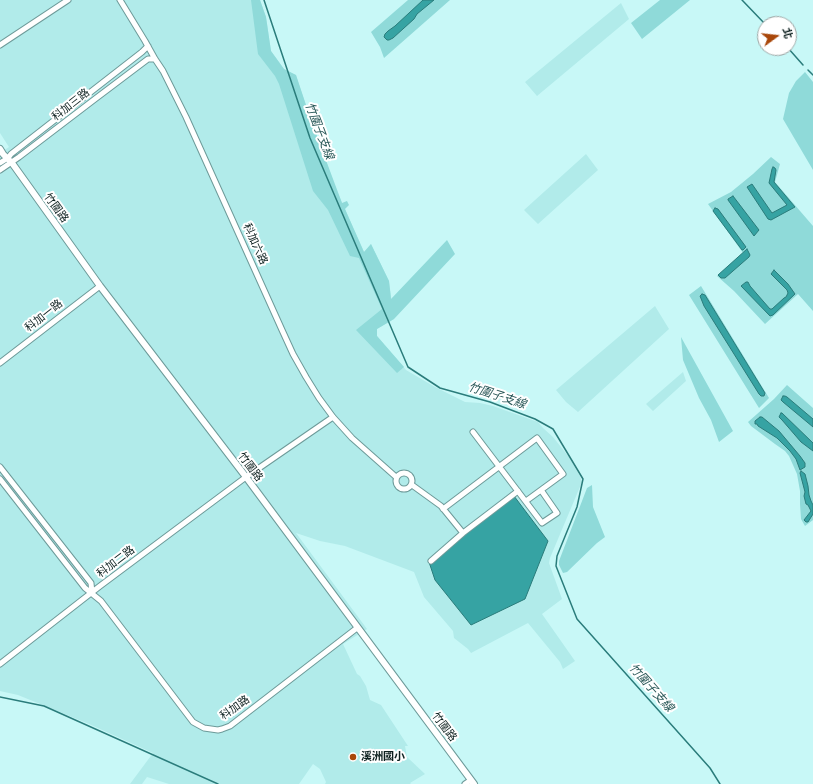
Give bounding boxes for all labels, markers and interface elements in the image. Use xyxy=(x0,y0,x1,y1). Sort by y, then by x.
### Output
north arrow xyxy=(757,16,797,56)
text: 北 xyxy=(780,26,795,40)
street label: 科加三路 xyxy=(50,86,92,124)
water label: 竹圍子支線 xyxy=(302,100,336,162)
street label: 竹圍路 xyxy=(41,191,71,225)
street label: 科加六路 xyxy=(240,221,270,267)
street label: 科加一路 xyxy=(23,297,65,335)
water label: 竹圍子支線 xyxy=(466,380,528,412)
street label: 竹圍路 xyxy=(235,450,265,484)
street label: 科加二路 xyxy=(94,543,138,581)
water label: 竹圍子支線 xyxy=(626,661,676,715)
street label: 科加路 xyxy=(218,693,252,723)
street label: 竹圍路 xyxy=(429,710,459,744)
place label: 溪洲國小 xyxy=(361,750,405,764)
marker: 溪洲國小 xyxy=(348,752,358,762)

